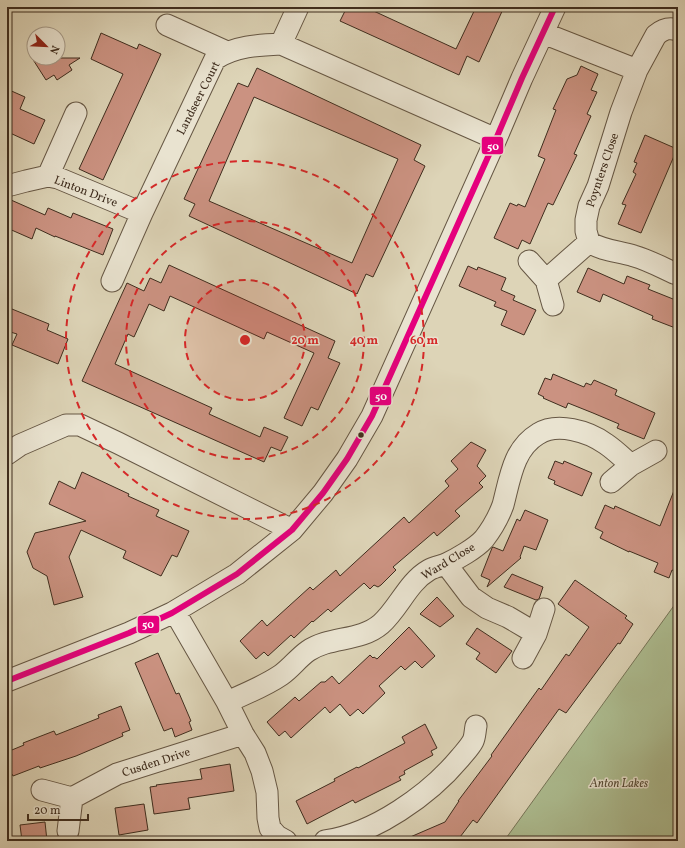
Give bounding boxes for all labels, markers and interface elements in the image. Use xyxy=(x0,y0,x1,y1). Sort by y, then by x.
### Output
north arrow xyxy=(26,26,66,66)
text: N xyxy=(45,43,62,56)
street label: Landseer Court xyxy=(173,59,224,138)
street label: Poynters Close xyxy=(583,131,623,210)
line badge: 50 xyxy=(481,136,504,155)
text: 50 xyxy=(487,140,499,155)
street label: Linton Drive xyxy=(52,172,120,211)
centre of rings xyxy=(238,333,252,347)
text: 20 m xyxy=(291,333,319,349)
text: 40 m xyxy=(350,333,379,349)
text: 60 m xyxy=(410,333,438,349)
line badge: 50 xyxy=(369,386,392,406)
text: 50 xyxy=(375,390,387,405)
unlabelled marker xyxy=(356,430,366,440)
street label: Ward Close xyxy=(419,539,479,584)
line badge: 50 xyxy=(137,615,160,634)
text: 50 xyxy=(142,618,154,633)
street label: Cusden Drive xyxy=(120,744,193,782)
park label: Anton Lakes xyxy=(589,776,649,792)
scale bar xyxy=(28,796,88,822)
text: 20 m xyxy=(34,803,61,819)

